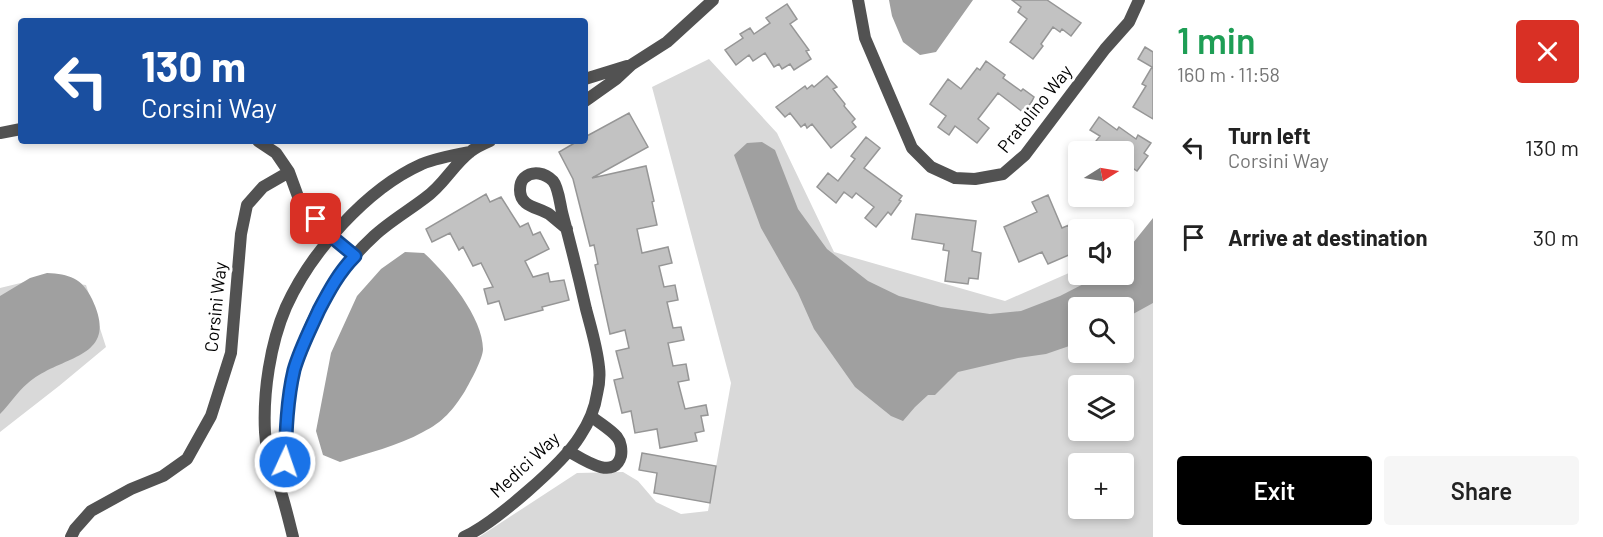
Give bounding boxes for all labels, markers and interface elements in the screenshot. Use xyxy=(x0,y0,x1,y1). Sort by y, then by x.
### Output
text: 1 min xyxy=(1177,18,1256,61)
button: close xyxy=(1516,20,1579,83)
text: 130 m xyxy=(141,40,246,90)
icon: left xyxy=(42,42,120,120)
street label: Pratolino Way xyxy=(992,60,1076,157)
text: 160 m · 11:58 xyxy=(1177,62,1280,86)
text: Corsini Way xyxy=(141,91,277,123)
text: Turn left xyxy=(1228,122,1311,148)
icon: left xyxy=(1177,131,1210,164)
text: 130 m xyxy=(1525,134,1579,160)
north arrow xyxy=(1068,141,1134,207)
map controls xyxy=(1068,141,1134,519)
text: Corsini Way xyxy=(1228,148,1329,172)
pin xyxy=(290,193,341,244)
icon: arrive xyxy=(299,202,332,235)
button: sound xyxy=(1068,219,1134,285)
icon: arrive xyxy=(1177,221,1210,254)
text: Arrive at destination xyxy=(1228,224,1427,250)
text: 30 m xyxy=(1533,224,1579,250)
street label: Corsini Way xyxy=(199,261,231,353)
button: search xyxy=(1068,297,1134,363)
button: layers xyxy=(1068,375,1134,441)
street label: Medici Way xyxy=(485,427,564,502)
position arrow xyxy=(253,430,317,494)
button: + xyxy=(1068,453,1134,519)
button: Exit xyxy=(1177,456,1372,525)
button: Share xyxy=(1384,456,1579,525)

